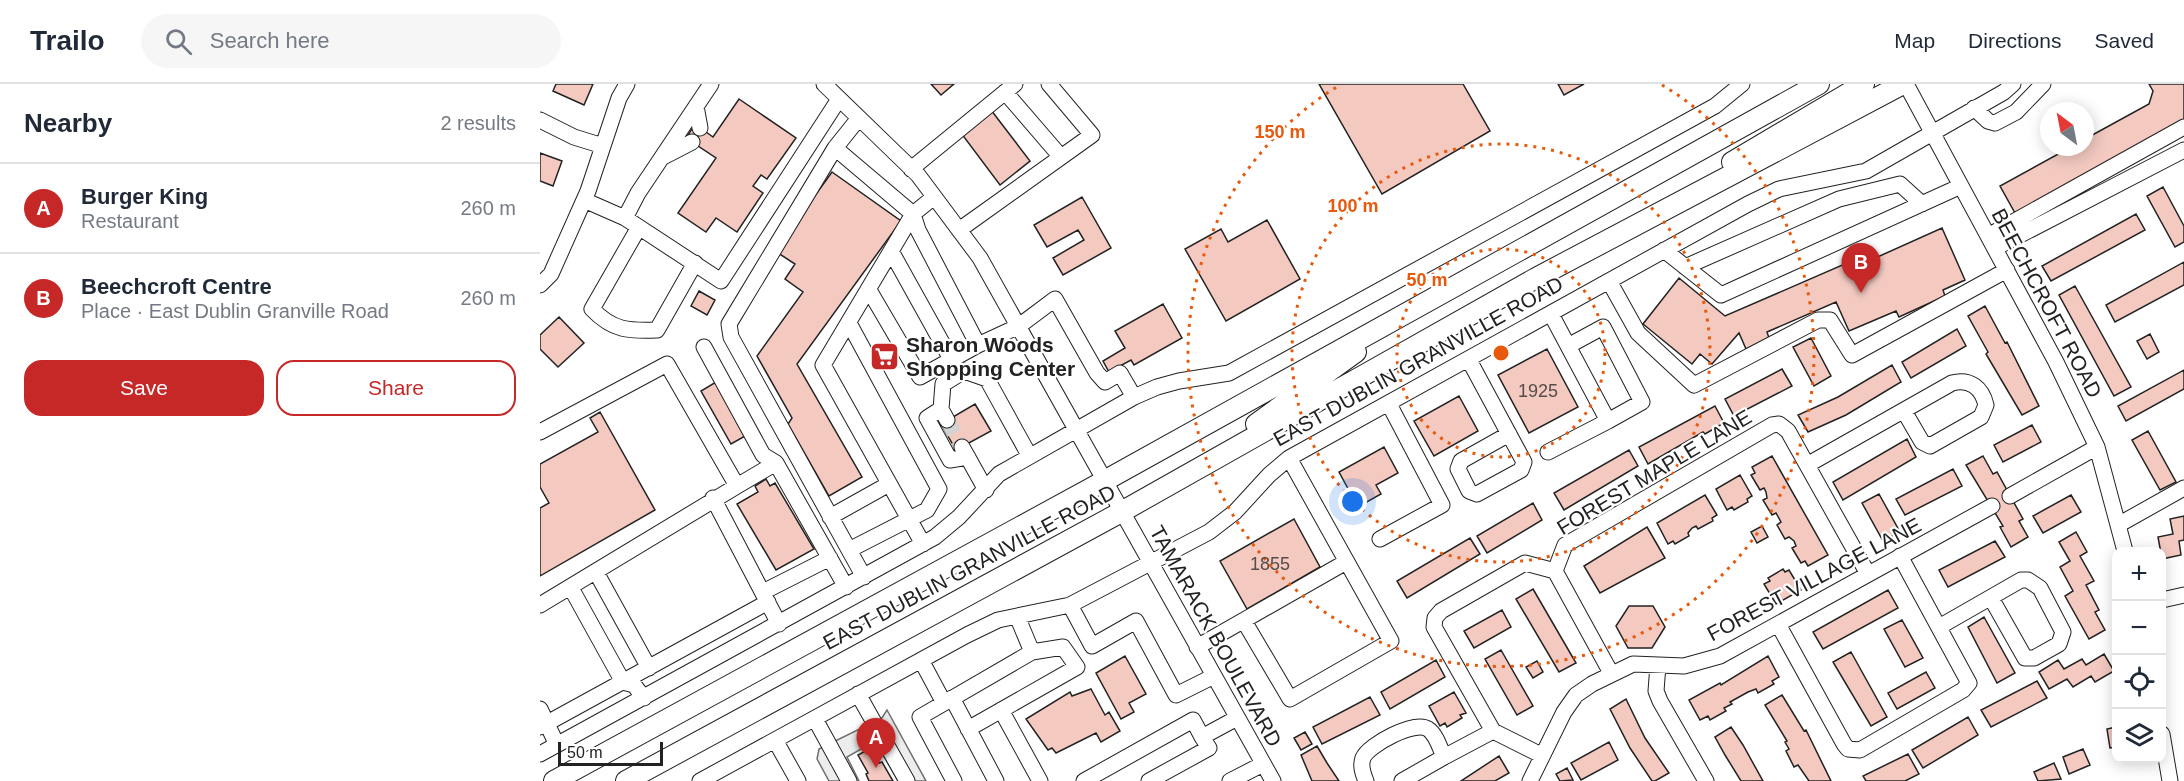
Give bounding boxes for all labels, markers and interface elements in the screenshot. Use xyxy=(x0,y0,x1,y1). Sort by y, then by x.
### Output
search box xyxy=(141,14,561,68)
text: Trailo xyxy=(30,25,105,56)
icon: search xyxy=(162,25,195,58)
text: Search here xyxy=(210,28,330,53)
text: Map xyxy=(1894,29,1935,52)
text: Directions xyxy=(1968,29,2061,52)
text: Saved xyxy=(2094,29,2154,52)
north arrow xyxy=(2040,102,2094,156)
text: Nearby xyxy=(24,108,112,138)
text: 2 results xyxy=(440,112,516,134)
text: 150 m xyxy=(1254,122,1306,142)
text: Burger King xyxy=(81,184,208,209)
text: 100 m xyxy=(1327,196,1379,216)
text: A xyxy=(36,197,51,219)
text: 260 m xyxy=(460,197,516,219)
street label: BEECHCROFT ROAD xyxy=(1987,205,2107,401)
text: Restaurant xyxy=(81,210,179,232)
pin: B xyxy=(1842,244,1880,293)
text: 50 m xyxy=(1406,270,1448,290)
street label: EAST DUBLIN GRANVILLE ROAD xyxy=(1269,272,1567,450)
text: Beechcroft Centre xyxy=(81,274,272,299)
text: B xyxy=(36,287,51,309)
text: 260 m xyxy=(460,287,516,309)
text: Place · East Dublin Granville Road xyxy=(81,300,389,322)
place label: Sharon Woods Shopping Center xyxy=(906,333,1075,380)
supermarket icon: Sharon Woods Shopping Center xyxy=(869,340,901,372)
centre of rings xyxy=(1491,343,1511,363)
button: Save xyxy=(24,360,264,416)
button: Share xyxy=(276,360,516,416)
house number: 1925 xyxy=(1518,381,1558,401)
street label: FOREST MAPLE LANE xyxy=(1553,405,1755,539)
street label: EAST DUBLIN GRANVILLE ROAD xyxy=(819,480,1119,654)
your location xyxy=(1338,487,1367,516)
street label: FOREST VILLAGE LANE xyxy=(1703,513,1925,645)
street label: TAMARACK BOULEVARD xyxy=(1146,522,1286,750)
map controls xyxy=(2112,547,2166,763)
button: + xyxy=(2112,547,2166,601)
house number: 1855 xyxy=(1250,554,1290,574)
button: − xyxy=(2112,601,2166,655)
button: locate xyxy=(2112,655,2166,709)
button: layers xyxy=(2112,709,2166,763)
pin: A xyxy=(856,718,896,768)
scale bar xyxy=(558,739,663,766)
text: 50 m xyxy=(567,744,603,761)

